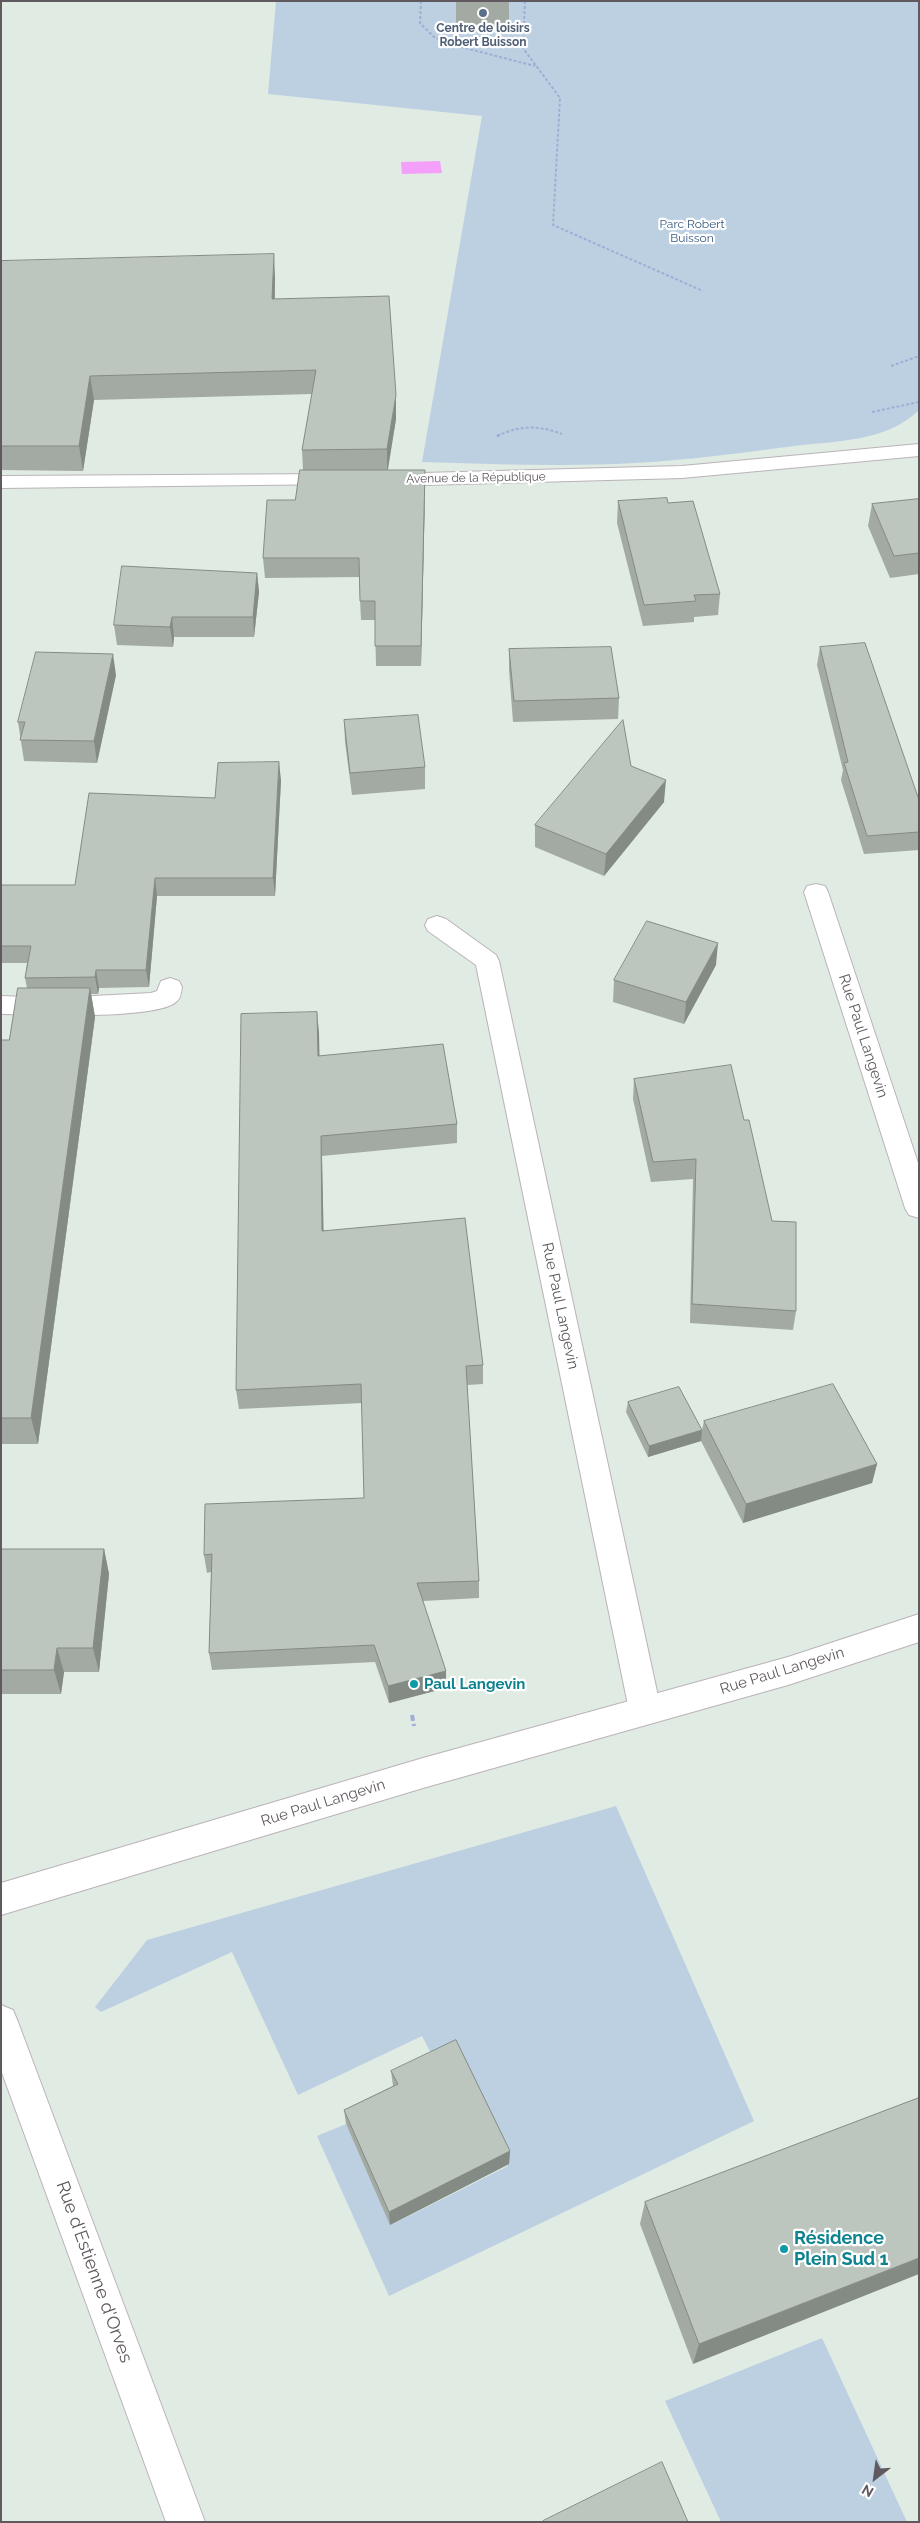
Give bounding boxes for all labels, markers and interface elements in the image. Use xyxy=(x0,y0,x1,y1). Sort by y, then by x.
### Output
marker: Centre de loisirs Robert Buisson xyxy=(477,7,489,19)
place label: Centre de loisirs Robert Buisson xyxy=(436,21,530,49)
park label: Parc Robert Buisson xyxy=(659,217,725,245)
street label: Avenue de la République xyxy=(406,470,546,486)
street label: Rue Paul Langevin xyxy=(835,972,891,1100)
street label: Rue Paul Langevin xyxy=(538,1241,582,1371)
street label: Rue Paul Langevin xyxy=(718,1644,846,1698)
place label: Paul Langevin xyxy=(424,1675,525,1693)
marker: Paul Langevin xyxy=(408,1678,420,1690)
street label: Rue Paul Langevin xyxy=(259,1776,387,1830)
street label: Rue d'Estienne d'Orves xyxy=(51,2178,137,2366)
place label: Résidence Plein Sud 1 xyxy=(794,2228,888,2270)
marker: Résidence Plein Sud 1 xyxy=(778,2243,790,2255)
north arrow xyxy=(850,2453,900,2503)
text: N xyxy=(859,2481,876,2501)

